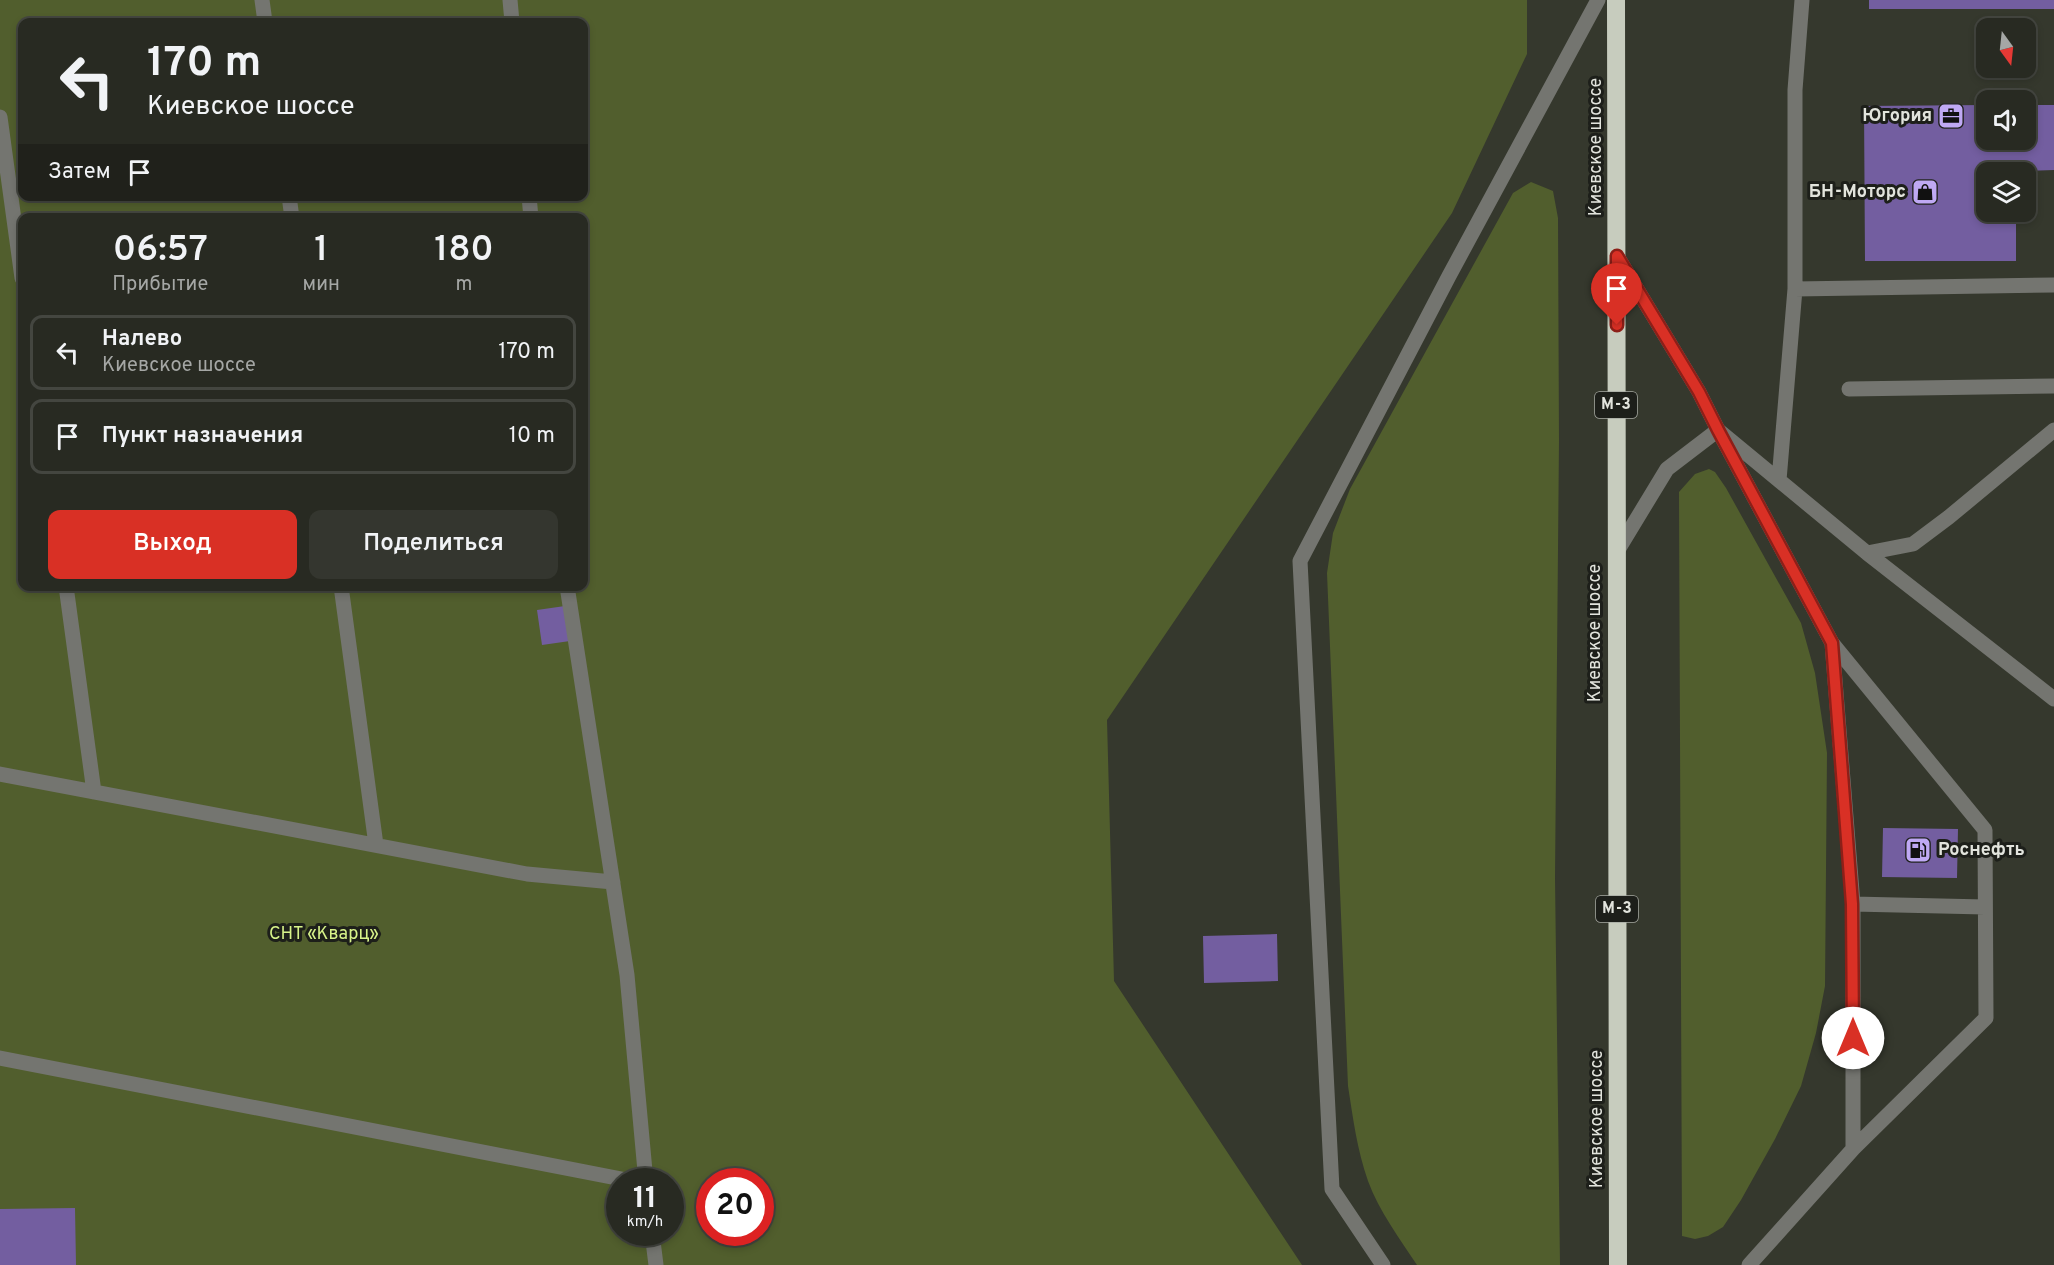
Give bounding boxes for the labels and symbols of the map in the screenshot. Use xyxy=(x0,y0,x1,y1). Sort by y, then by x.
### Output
north arrow xyxy=(1976,18,2036,78)
street label: Киевское шоссе xyxy=(1585,78,1608,216)
office icon: Югория xyxy=(1936,101,1966,131)
place label: Югория xyxy=(1862,105,1932,128)
shop icon: БН-Моторс xyxy=(1910,177,1940,207)
place label: БН-Моторс xyxy=(1809,181,1906,204)
pin xyxy=(1591,263,1642,325)
road number: М-3 xyxy=(1595,392,1637,418)
street label: Киевское шоссе xyxy=(1584,564,1607,702)
fuel station icon: Роснефть xyxy=(1903,835,1933,865)
place label: Роснефть xyxy=(1938,839,2025,862)
road number: М-3 xyxy=(1596,896,1638,922)
park label: СНТ «Кварц» xyxy=(269,923,379,946)
position arrow xyxy=(1821,1006,1885,1070)
street label: Киевское шоссе xyxy=(1586,1050,1609,1188)
speed limit sign: 20 xyxy=(696,1168,774,1246)

